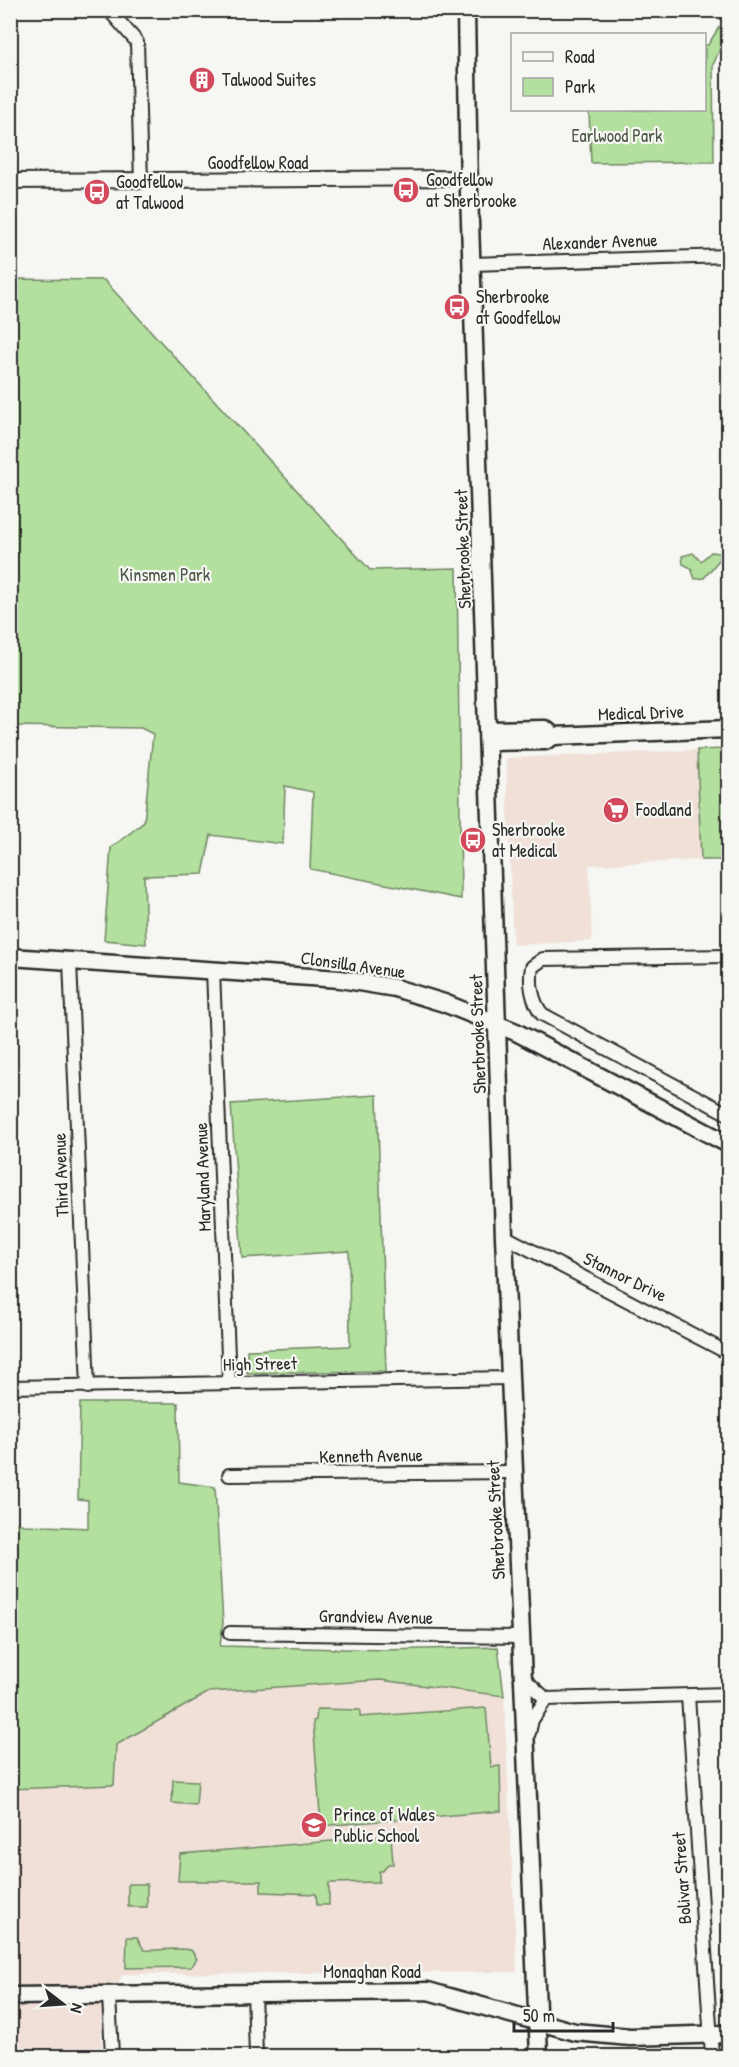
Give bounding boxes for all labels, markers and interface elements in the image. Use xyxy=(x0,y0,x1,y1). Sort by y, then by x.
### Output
legend xyxy=(511,33,706,111)
text: Road xyxy=(565,44,595,69)
building icon: Talwood Suites xyxy=(187,65,217,95)
place label: Talwood Suites xyxy=(222,67,316,92)
text: Park xyxy=(565,74,596,99)
park label: Earlwood Park xyxy=(572,123,663,148)
street label: Goodfellow Road xyxy=(208,150,308,175)
place label: Goodfellow at Sherbrooke xyxy=(426,167,517,213)
place label: Goodfellow at Talwood xyxy=(116,169,184,215)
bus stop icon: Goodfellow at Sherbrooke xyxy=(391,175,421,205)
bus stop icon: Goodfellow at Talwood xyxy=(82,177,112,207)
street label: Alexander Avenue xyxy=(542,227,658,256)
place label: Sherbrooke at Goodfellow xyxy=(476,284,561,330)
bus stop icon: Sherbrooke at Goodfellow xyxy=(442,292,472,322)
street label: Sherbrooke Street xyxy=(448,488,477,609)
park label: Kinsmen Park xyxy=(120,562,211,587)
street label: Medical Drive xyxy=(598,699,684,726)
supermarket icon: Foodland xyxy=(601,795,631,825)
place label: Foodland xyxy=(635,797,691,822)
place label: Sherbrooke at Medical xyxy=(492,817,565,863)
bus stop icon: Sherbrooke at Medical xyxy=(458,825,488,855)
street label: Clonsilla Avenue xyxy=(299,945,407,984)
street label: Sherbrooke Street xyxy=(463,973,492,1094)
street label: Maryland Avenue xyxy=(188,1122,217,1232)
street label: Third Avenue xyxy=(47,1133,74,1217)
street label: Stannor Drive xyxy=(579,1246,671,1308)
street label: High Street xyxy=(223,1350,298,1377)
street label: Kenneth Avenue xyxy=(319,1442,423,1469)
street label: Sherbrooke Street xyxy=(480,1459,511,1580)
street label: Grandview Avenue xyxy=(319,1603,433,1630)
place label: Prince of Wales Public School xyxy=(334,1802,435,1848)
school or university icon: Prince of Wales Public School xyxy=(299,1810,329,1840)
street label: Bolivar Street xyxy=(666,1830,697,1925)
street label: Monaghan Road xyxy=(323,1959,421,1984)
north arrow xyxy=(33,1974,93,2034)
scale bar xyxy=(514,1995,613,2033)
text: N xyxy=(65,2001,89,2016)
text: 50 m xyxy=(523,2003,555,2028)

